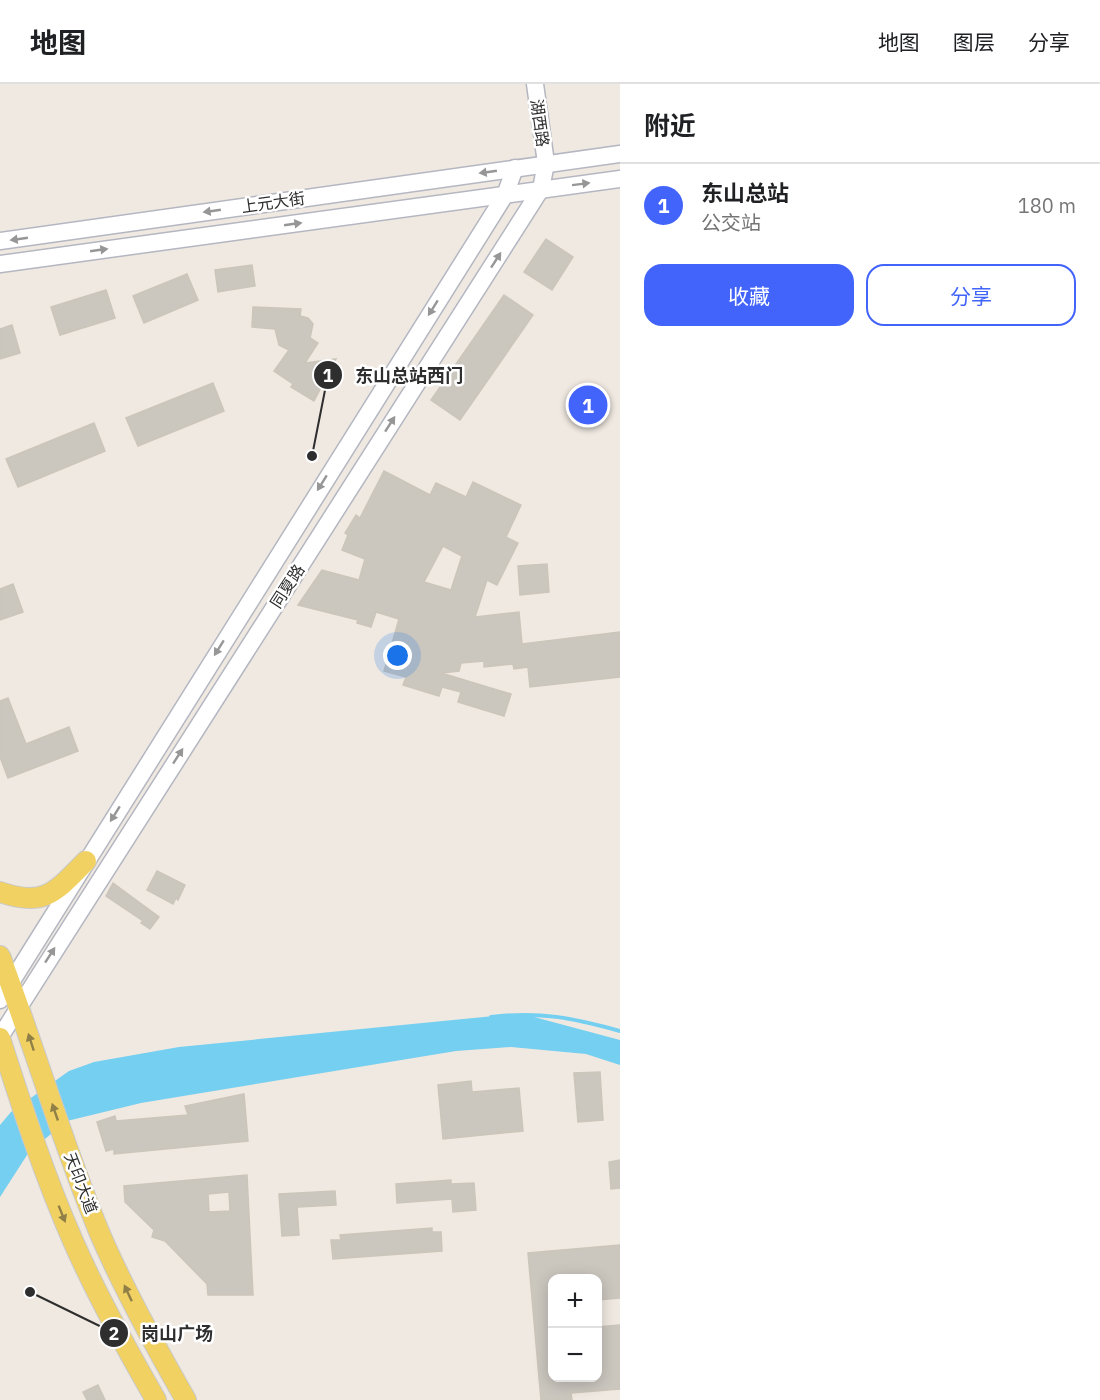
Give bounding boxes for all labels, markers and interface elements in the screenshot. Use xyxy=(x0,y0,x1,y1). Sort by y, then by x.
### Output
text: 地图 xyxy=(30,24,86,61)
text: 地图 xyxy=(878,28,920,56)
text: 图层 xyxy=(953,28,995,56)
text: 分享 xyxy=(1028,28,1070,56)
street label: 湖西路 xyxy=(527,98,553,148)
text: 附近 xyxy=(644,108,696,142)
one-way arrow xyxy=(478,167,497,176)
text: 东山总站 xyxy=(701,178,789,207)
one-way arrow xyxy=(571,179,590,189)
street label: 上元大街 xyxy=(240,188,306,216)
text: 1 xyxy=(658,192,670,219)
text: 180 m xyxy=(1018,192,1076,219)
one-way arrow xyxy=(202,207,221,216)
text: 公交站 xyxy=(701,209,761,236)
one-way arrow xyxy=(283,219,302,228)
one-way arrow xyxy=(9,234,28,243)
one-way arrow xyxy=(90,245,109,254)
one-way arrow xyxy=(490,252,501,268)
button: 收藏 xyxy=(644,264,854,326)
button: 分享 xyxy=(866,264,1076,326)
one-way arrow xyxy=(427,300,438,317)
callout: 东山总站西门 xyxy=(313,357,475,393)
text: 1 xyxy=(323,364,334,387)
text: 东山总站西门 xyxy=(355,364,463,387)
pin: 1 xyxy=(568,382,608,428)
one-way arrow xyxy=(385,416,396,432)
one-way arrow xyxy=(317,475,328,491)
street label: 同夏路 xyxy=(266,560,308,612)
one-way arrow xyxy=(213,640,224,657)
your location xyxy=(383,641,412,670)
one-way arrow xyxy=(172,748,183,764)
one-way arrow xyxy=(110,806,121,822)
one-way arrow xyxy=(44,947,55,963)
one-way arrow xyxy=(26,1033,35,1051)
one-way arrow xyxy=(49,1103,59,1121)
street label: 天印大道 xyxy=(60,1150,102,1216)
one-way arrow xyxy=(58,1205,67,1223)
map controls xyxy=(548,1274,602,1382)
button: + xyxy=(548,1274,602,1328)
one-way arrow xyxy=(123,1285,132,1302)
callout: 岗山广场 xyxy=(99,1315,225,1351)
text: 2 xyxy=(109,1322,119,1345)
text: 岗山广场 xyxy=(141,1322,213,1345)
button: − xyxy=(548,1328,602,1382)

